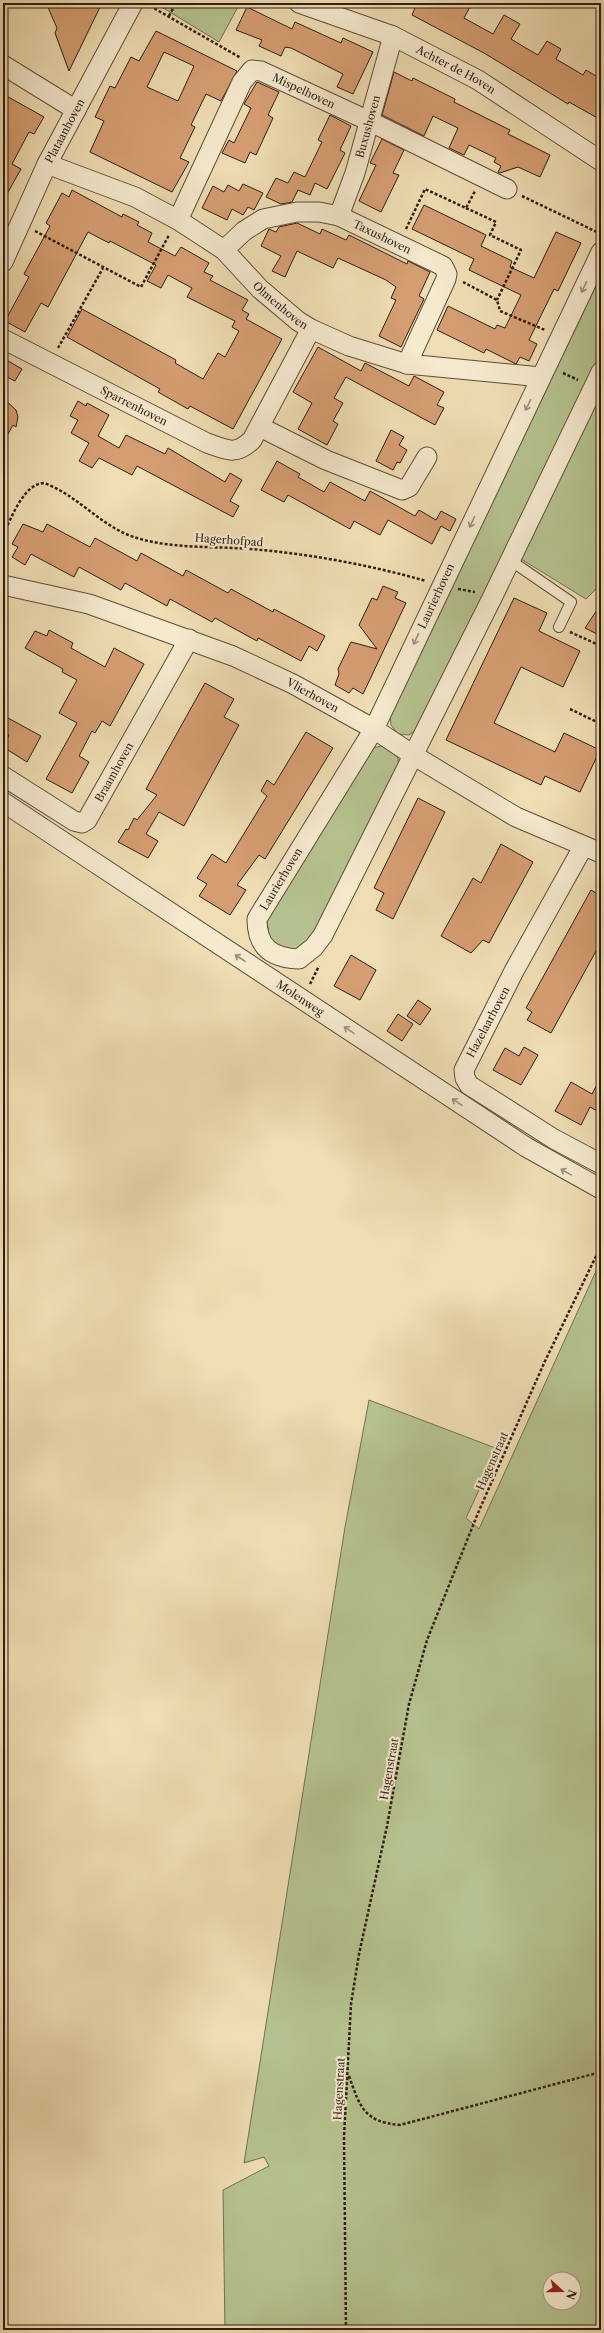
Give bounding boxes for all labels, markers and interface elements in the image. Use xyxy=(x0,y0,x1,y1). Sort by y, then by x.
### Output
street label: Achter de Hoven xyxy=(413,42,498,97)
street label: Mispelhoven xyxy=(270,70,338,111)
street label: Buxushoven xyxy=(352,94,383,160)
street label: Plataanhoven xyxy=(42,96,88,165)
street label: Taxushoven xyxy=(351,217,414,257)
street label: Olmenhoven xyxy=(250,279,311,332)
one-way arrow xyxy=(580,281,587,293)
street label: Sparrenhoven xyxy=(98,383,170,429)
one-way arrow xyxy=(524,398,531,410)
one-way arrow xyxy=(468,516,475,528)
street label: Hagerhofpad xyxy=(194,531,264,549)
street label: Laurierhoven xyxy=(415,561,457,631)
one-way arrow xyxy=(412,633,419,645)
street label: Vlierhoven xyxy=(283,675,342,715)
street label: Braamhoven xyxy=(92,740,136,804)
street label: Laurierhoven xyxy=(257,845,305,913)
one-way arrow xyxy=(235,953,246,962)
street label: Molenweg xyxy=(274,977,327,1019)
street label: Hazelaarhoven xyxy=(463,984,513,1060)
one-way arrow xyxy=(343,1026,354,1034)
one-way arrow xyxy=(451,1098,462,1106)
one-way arrow xyxy=(560,1167,572,1175)
street label: Hagenstraat xyxy=(473,1429,511,1492)
street label: Hagenstraat xyxy=(377,1737,401,1801)
street label: Hagenstraat xyxy=(330,2057,348,2121)
north arrow xyxy=(542,2271,582,2311)
text: N xyxy=(563,2288,580,2302)

